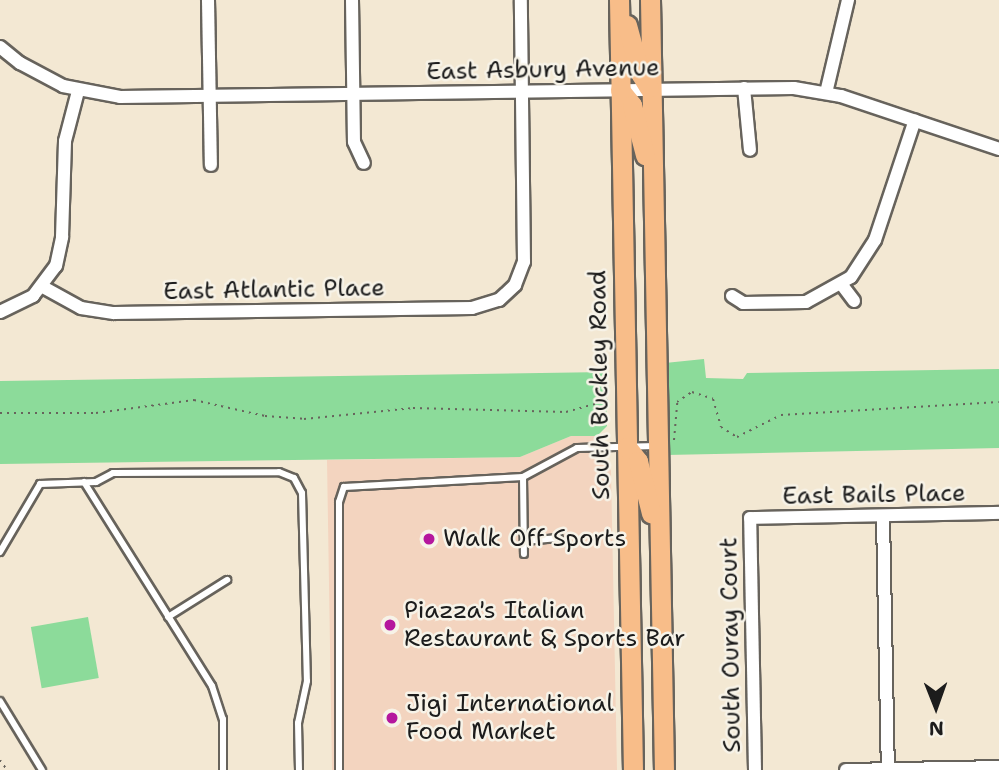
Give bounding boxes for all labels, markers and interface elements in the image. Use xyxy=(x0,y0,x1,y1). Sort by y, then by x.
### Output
street label: East Asbury Avenue xyxy=(426,54,660,86)
street label: South Buckley Road xyxy=(584,270,616,500)
street label: East Atlantic Place xyxy=(163,274,385,306)
street label: East Bails Place xyxy=(782,479,966,511)
place label: Walk Off Sports xyxy=(443,525,626,553)
marker: Walk Off Sports xyxy=(421,531,437,547)
street label: South Ouray Court xyxy=(715,537,747,753)
place label: Piazza's Italian Restaurant & Sports Bar xyxy=(404,597,685,653)
marker: Piazza's Italian Restaurant & Sports Bar xyxy=(382,617,398,633)
north arrow xyxy=(901,672,971,742)
place label: Jigi International Food Market xyxy=(406,690,614,746)
marker: Jigi International Food Market xyxy=(384,710,400,726)
text: N xyxy=(929,716,944,741)

